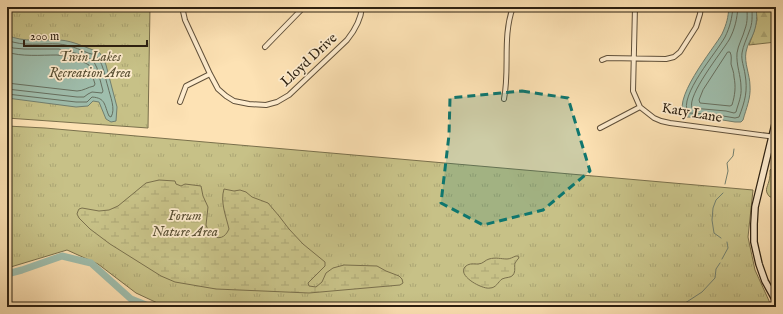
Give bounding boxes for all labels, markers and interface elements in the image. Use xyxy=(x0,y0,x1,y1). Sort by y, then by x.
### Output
scale bar xyxy=(24,22,147,48)
text: 200 m xyxy=(30,29,59,44)
street label: Lloyd Drive xyxy=(277,29,341,91)
park label: Twin Lakes Recreation Area xyxy=(49,48,131,82)
street label: Katy Lane xyxy=(660,99,724,127)
park label: Forum Nature Area xyxy=(152,207,218,241)

